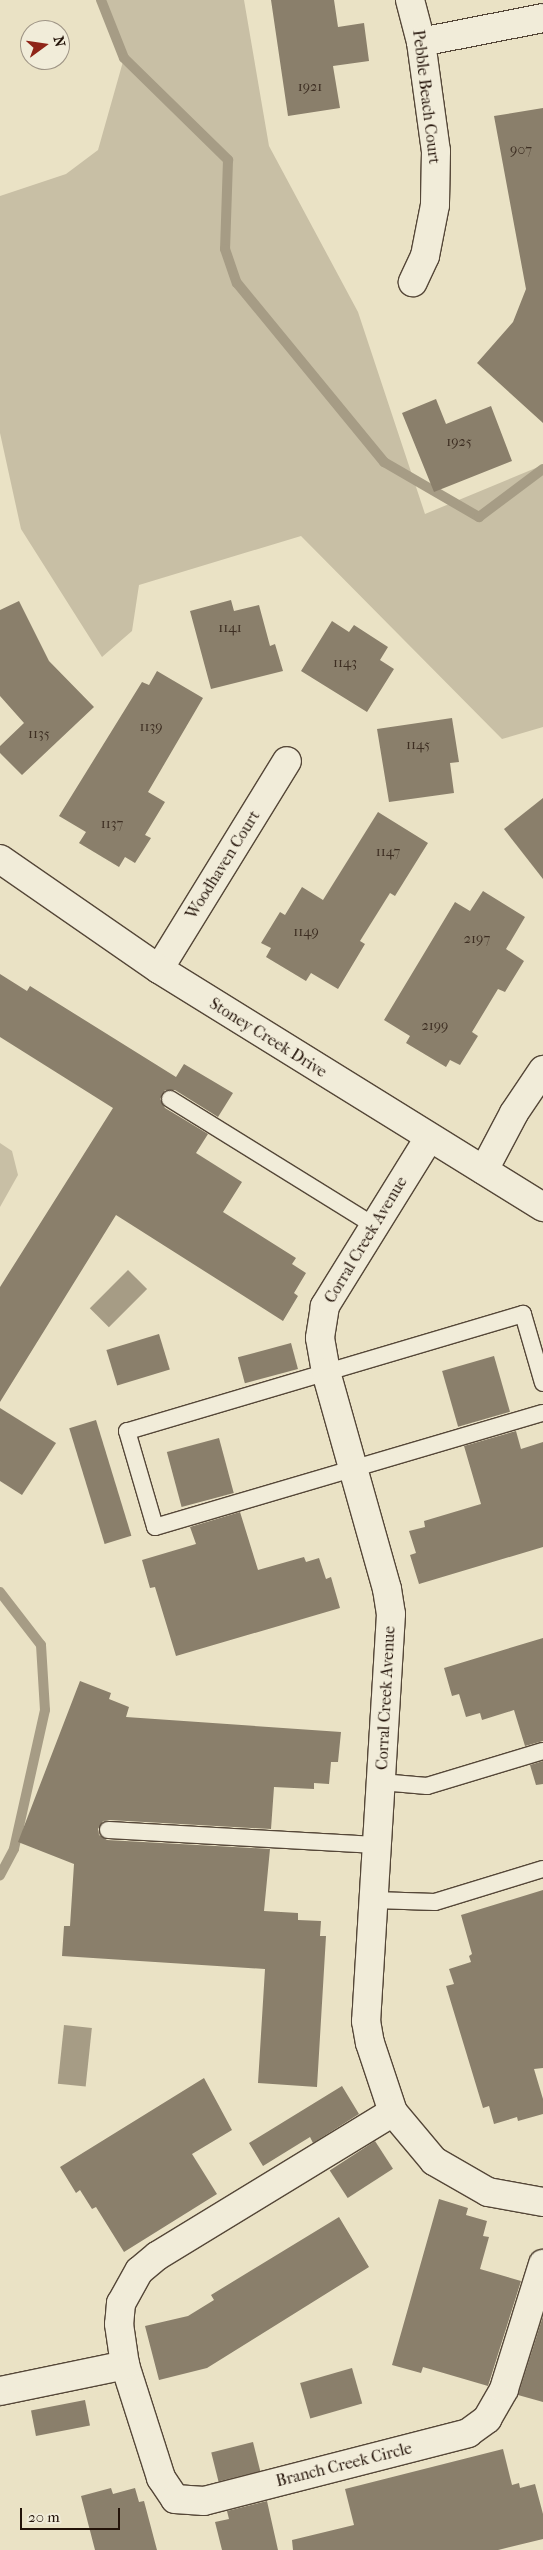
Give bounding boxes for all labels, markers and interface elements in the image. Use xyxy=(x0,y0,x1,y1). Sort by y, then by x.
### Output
north arrow xyxy=(20,20,70,70)
street label: Pebble Beach Court xyxy=(408,29,444,165)
text: N xyxy=(50,34,69,49)
house number: 1921 xyxy=(298,79,322,95)
house number: 907 xyxy=(510,142,532,158)
house number: 1925 xyxy=(446,434,472,450)
house number: 1141 xyxy=(218,620,242,636)
house number: 1143 xyxy=(333,655,357,671)
house number: 1139 xyxy=(139,719,163,735)
house number: 1135 xyxy=(28,726,50,742)
house number: 1145 xyxy=(406,737,430,753)
street label: Woodhaven Court xyxy=(182,807,264,923)
house number: 1137 xyxy=(101,816,123,832)
house number: 1147 xyxy=(376,844,400,860)
house number: 1149 xyxy=(293,924,319,940)
house number: 2197 xyxy=(464,931,490,947)
street label: Stoney Creek Drive xyxy=(206,994,330,1082)
house number: 2199 xyxy=(422,1018,448,1034)
street label: Corral Creek Avenue xyxy=(321,1173,411,1307)
street label: Corral Creek Avenue xyxy=(373,1626,399,1770)
street label: Branch Creek Circle xyxy=(274,2439,414,2491)
scale bar xyxy=(22,2498,122,2530)
text: 20 m xyxy=(28,2508,60,2526)

